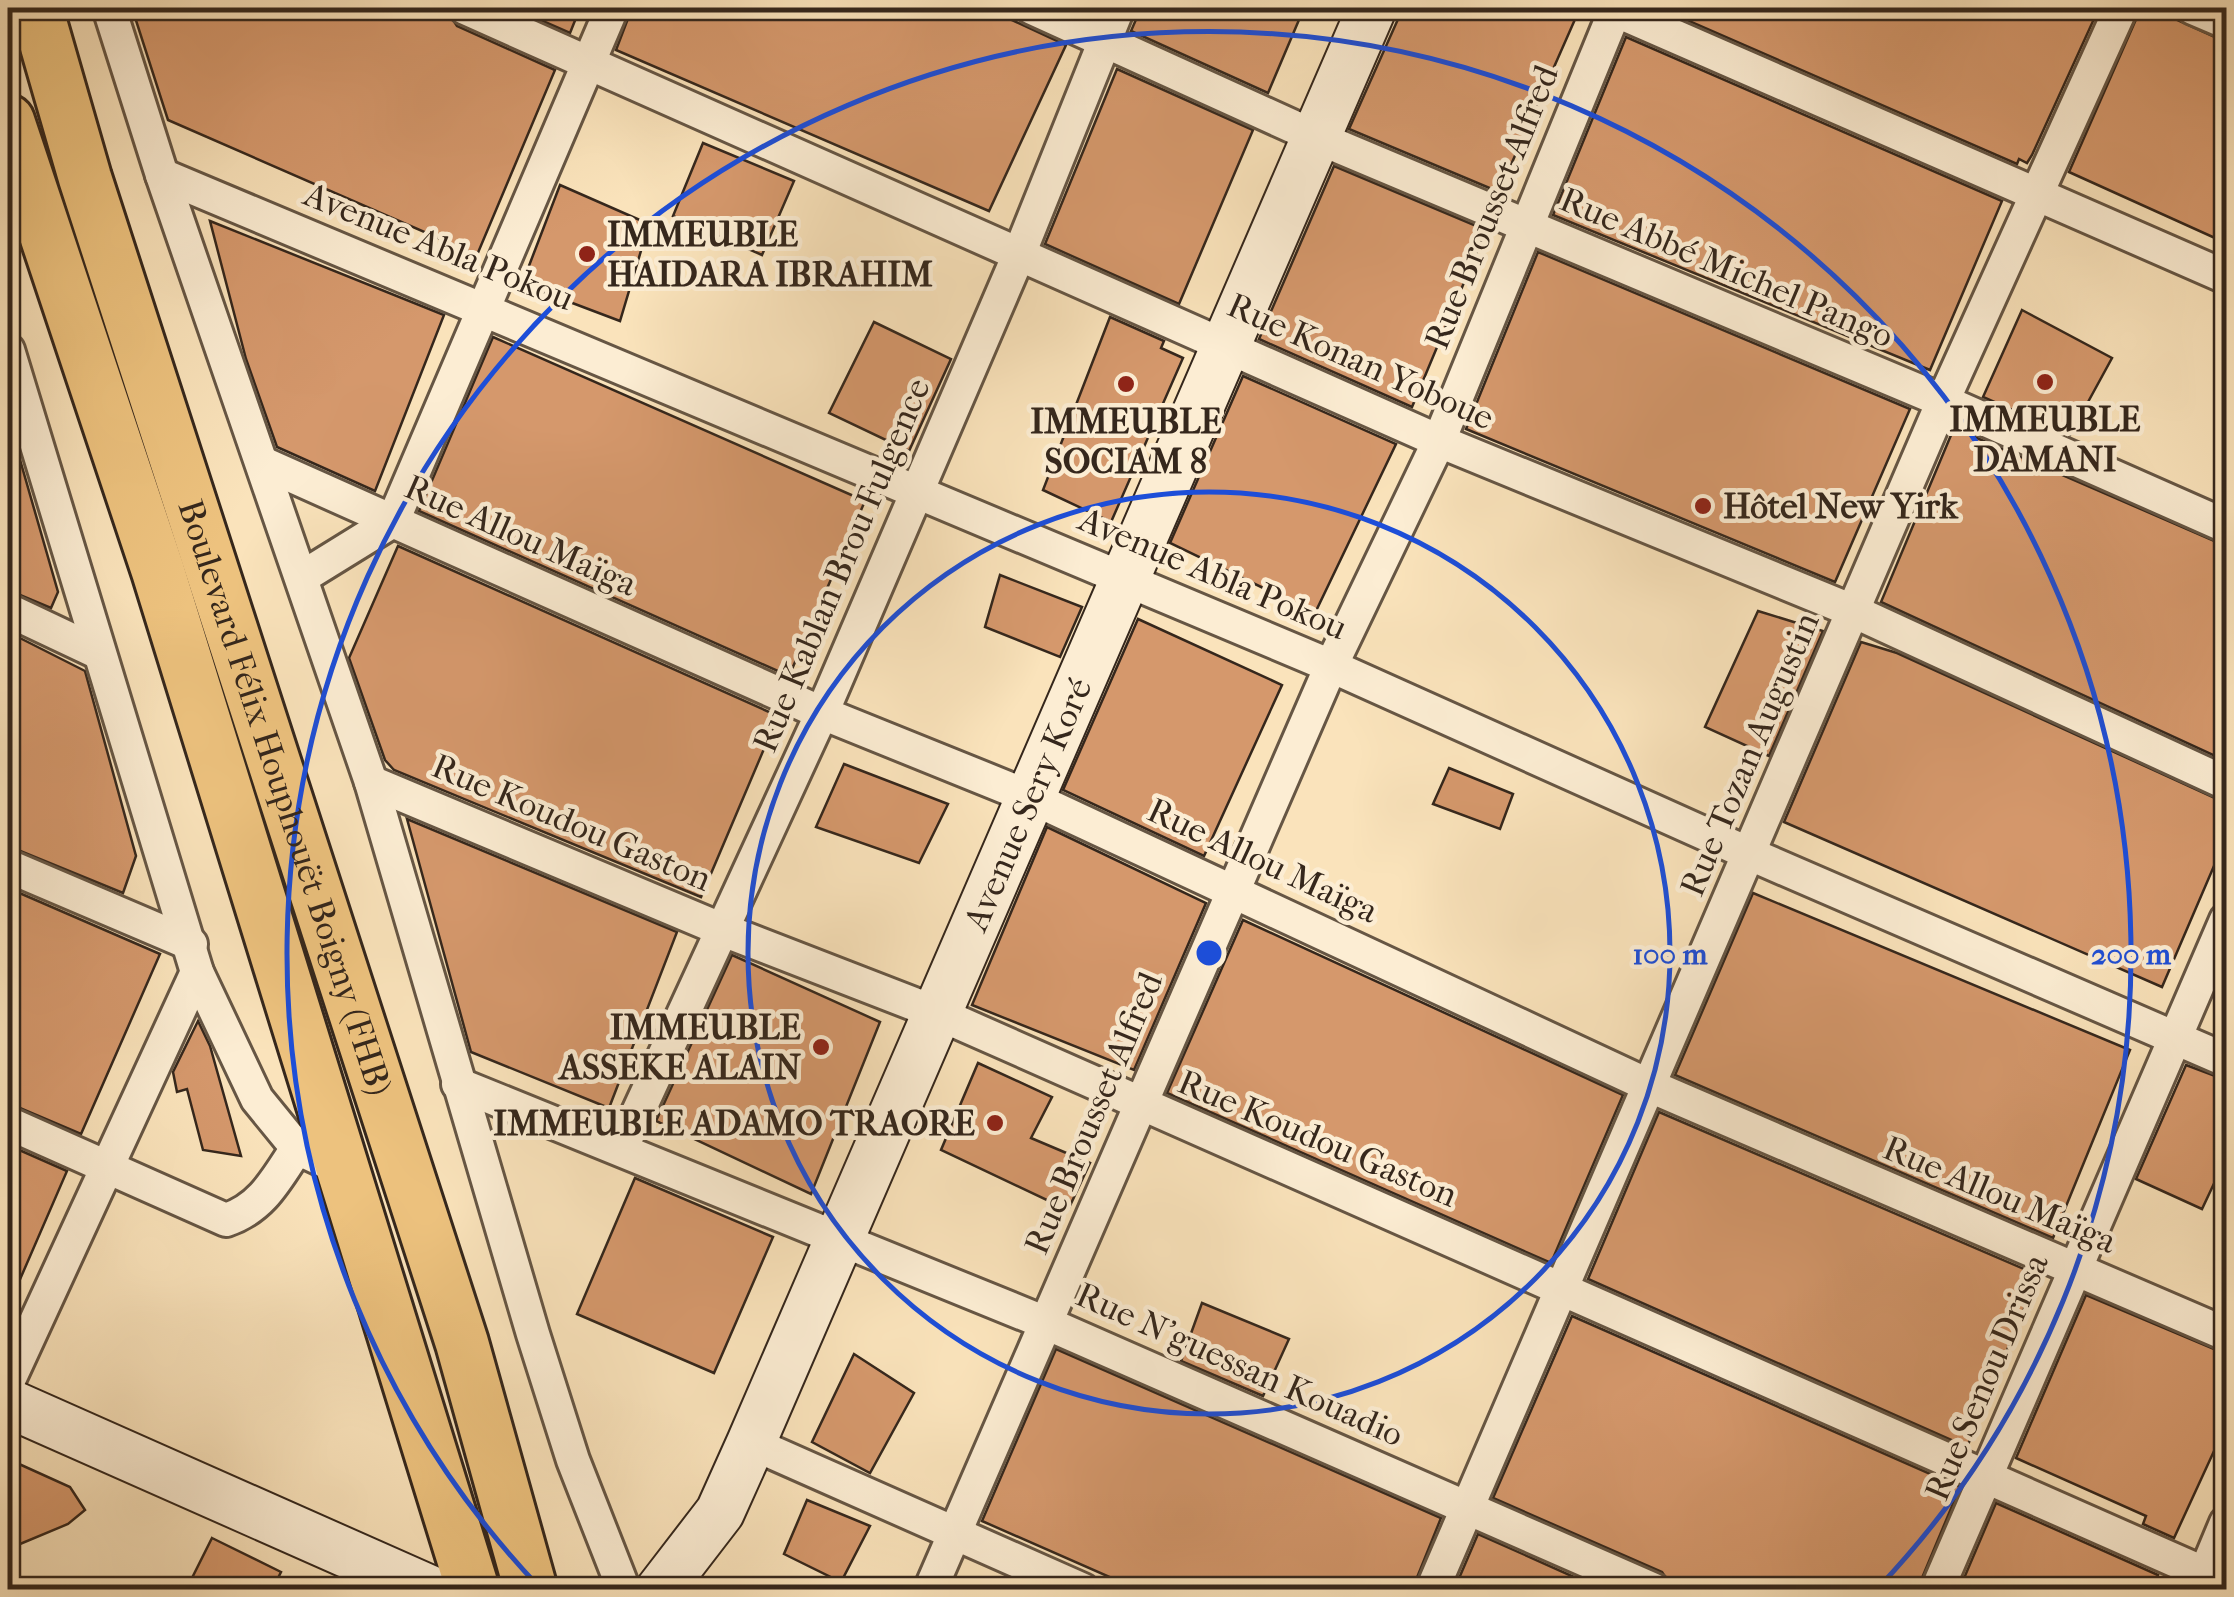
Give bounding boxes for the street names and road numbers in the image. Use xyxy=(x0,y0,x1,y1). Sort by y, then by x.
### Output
street label: Rue Brousset Alfred xyxy=(1416,59,1567,355)
street label: Avenue Abla Pokou xyxy=(296,173,580,319)
street label: Rue Abbé Michel Pango xyxy=(1554,179,1900,356)
street label: Rue Konan Yoboue xyxy=(1221,284,1500,439)
street label: Rue Kablan Brou Fulgence xyxy=(744,372,939,758)
street label: Rue Allou Maïga xyxy=(399,466,644,605)
street label: Boulevard Félix Houphouët Boigny (FHB) xyxy=(169,495,400,1101)
street label: Avenue Abla Pokou xyxy=(1071,498,1353,648)
street label: Rue Tozan Augustin xyxy=(1671,606,1828,902)
street label: Avenue Sery Koré xyxy=(954,672,1101,939)
street label: Rue Koudou Gaston xyxy=(426,745,718,900)
street label: Rue Allou Maïga xyxy=(1141,789,1385,932)
street label: Rue Brousset Alfred xyxy=(1016,965,1172,1260)
street label: Rue Koudou Gaston xyxy=(1172,1061,1464,1216)
street label: Rue Allou Maïga xyxy=(1877,1127,2123,1262)
street label: Rue Senou Drissa xyxy=(1916,1247,2057,1506)
street label: Rue N'guessan Kouadio xyxy=(1070,1274,1410,1455)

